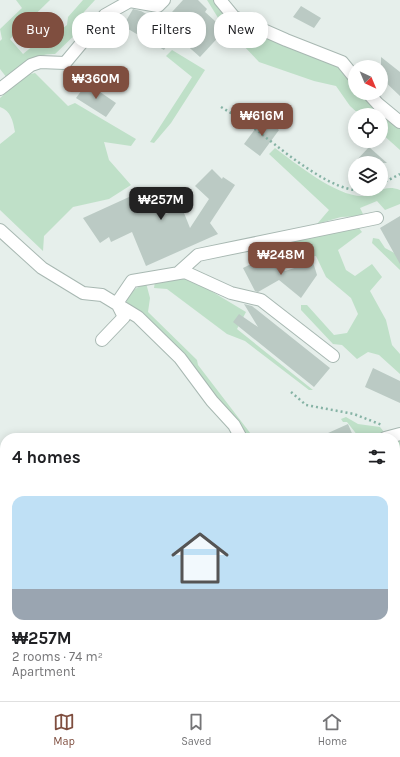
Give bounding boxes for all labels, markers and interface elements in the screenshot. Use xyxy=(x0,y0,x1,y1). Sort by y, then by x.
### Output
chip: Buy xyxy=(12,12,64,48)
chip: Rent xyxy=(72,12,129,48)
chip: Filters xyxy=(137,12,206,48)
chip: New xyxy=(214,12,268,48)
north arrow xyxy=(348,60,388,100)
map controls xyxy=(348,60,388,196)
pin: ₩360M xyxy=(68,66,124,100)
text: ₩360M xyxy=(72,71,120,86)
pin: ₩616M xyxy=(234,103,290,137)
text: ₩616M xyxy=(240,108,284,123)
button: locate xyxy=(348,108,388,148)
button: layers xyxy=(348,156,388,196)
pin: ₩257M xyxy=(133,187,189,221)
text: ₩257M xyxy=(138,192,184,207)
pin: ₩248M xyxy=(253,242,309,276)
text: ₩248M xyxy=(257,247,305,262)
icon: filters xyxy=(366,446,388,468)
text: 4 homes xyxy=(12,447,81,467)
icon: home xyxy=(164,522,236,594)
text: ₩257M xyxy=(12,628,72,648)
text: 2 rooms · 74 m² xyxy=(12,649,103,664)
text: Apartment xyxy=(12,664,75,679)
tab: Map xyxy=(53,711,75,748)
tab: Saved xyxy=(181,711,212,748)
tab: Home xyxy=(318,711,347,748)

